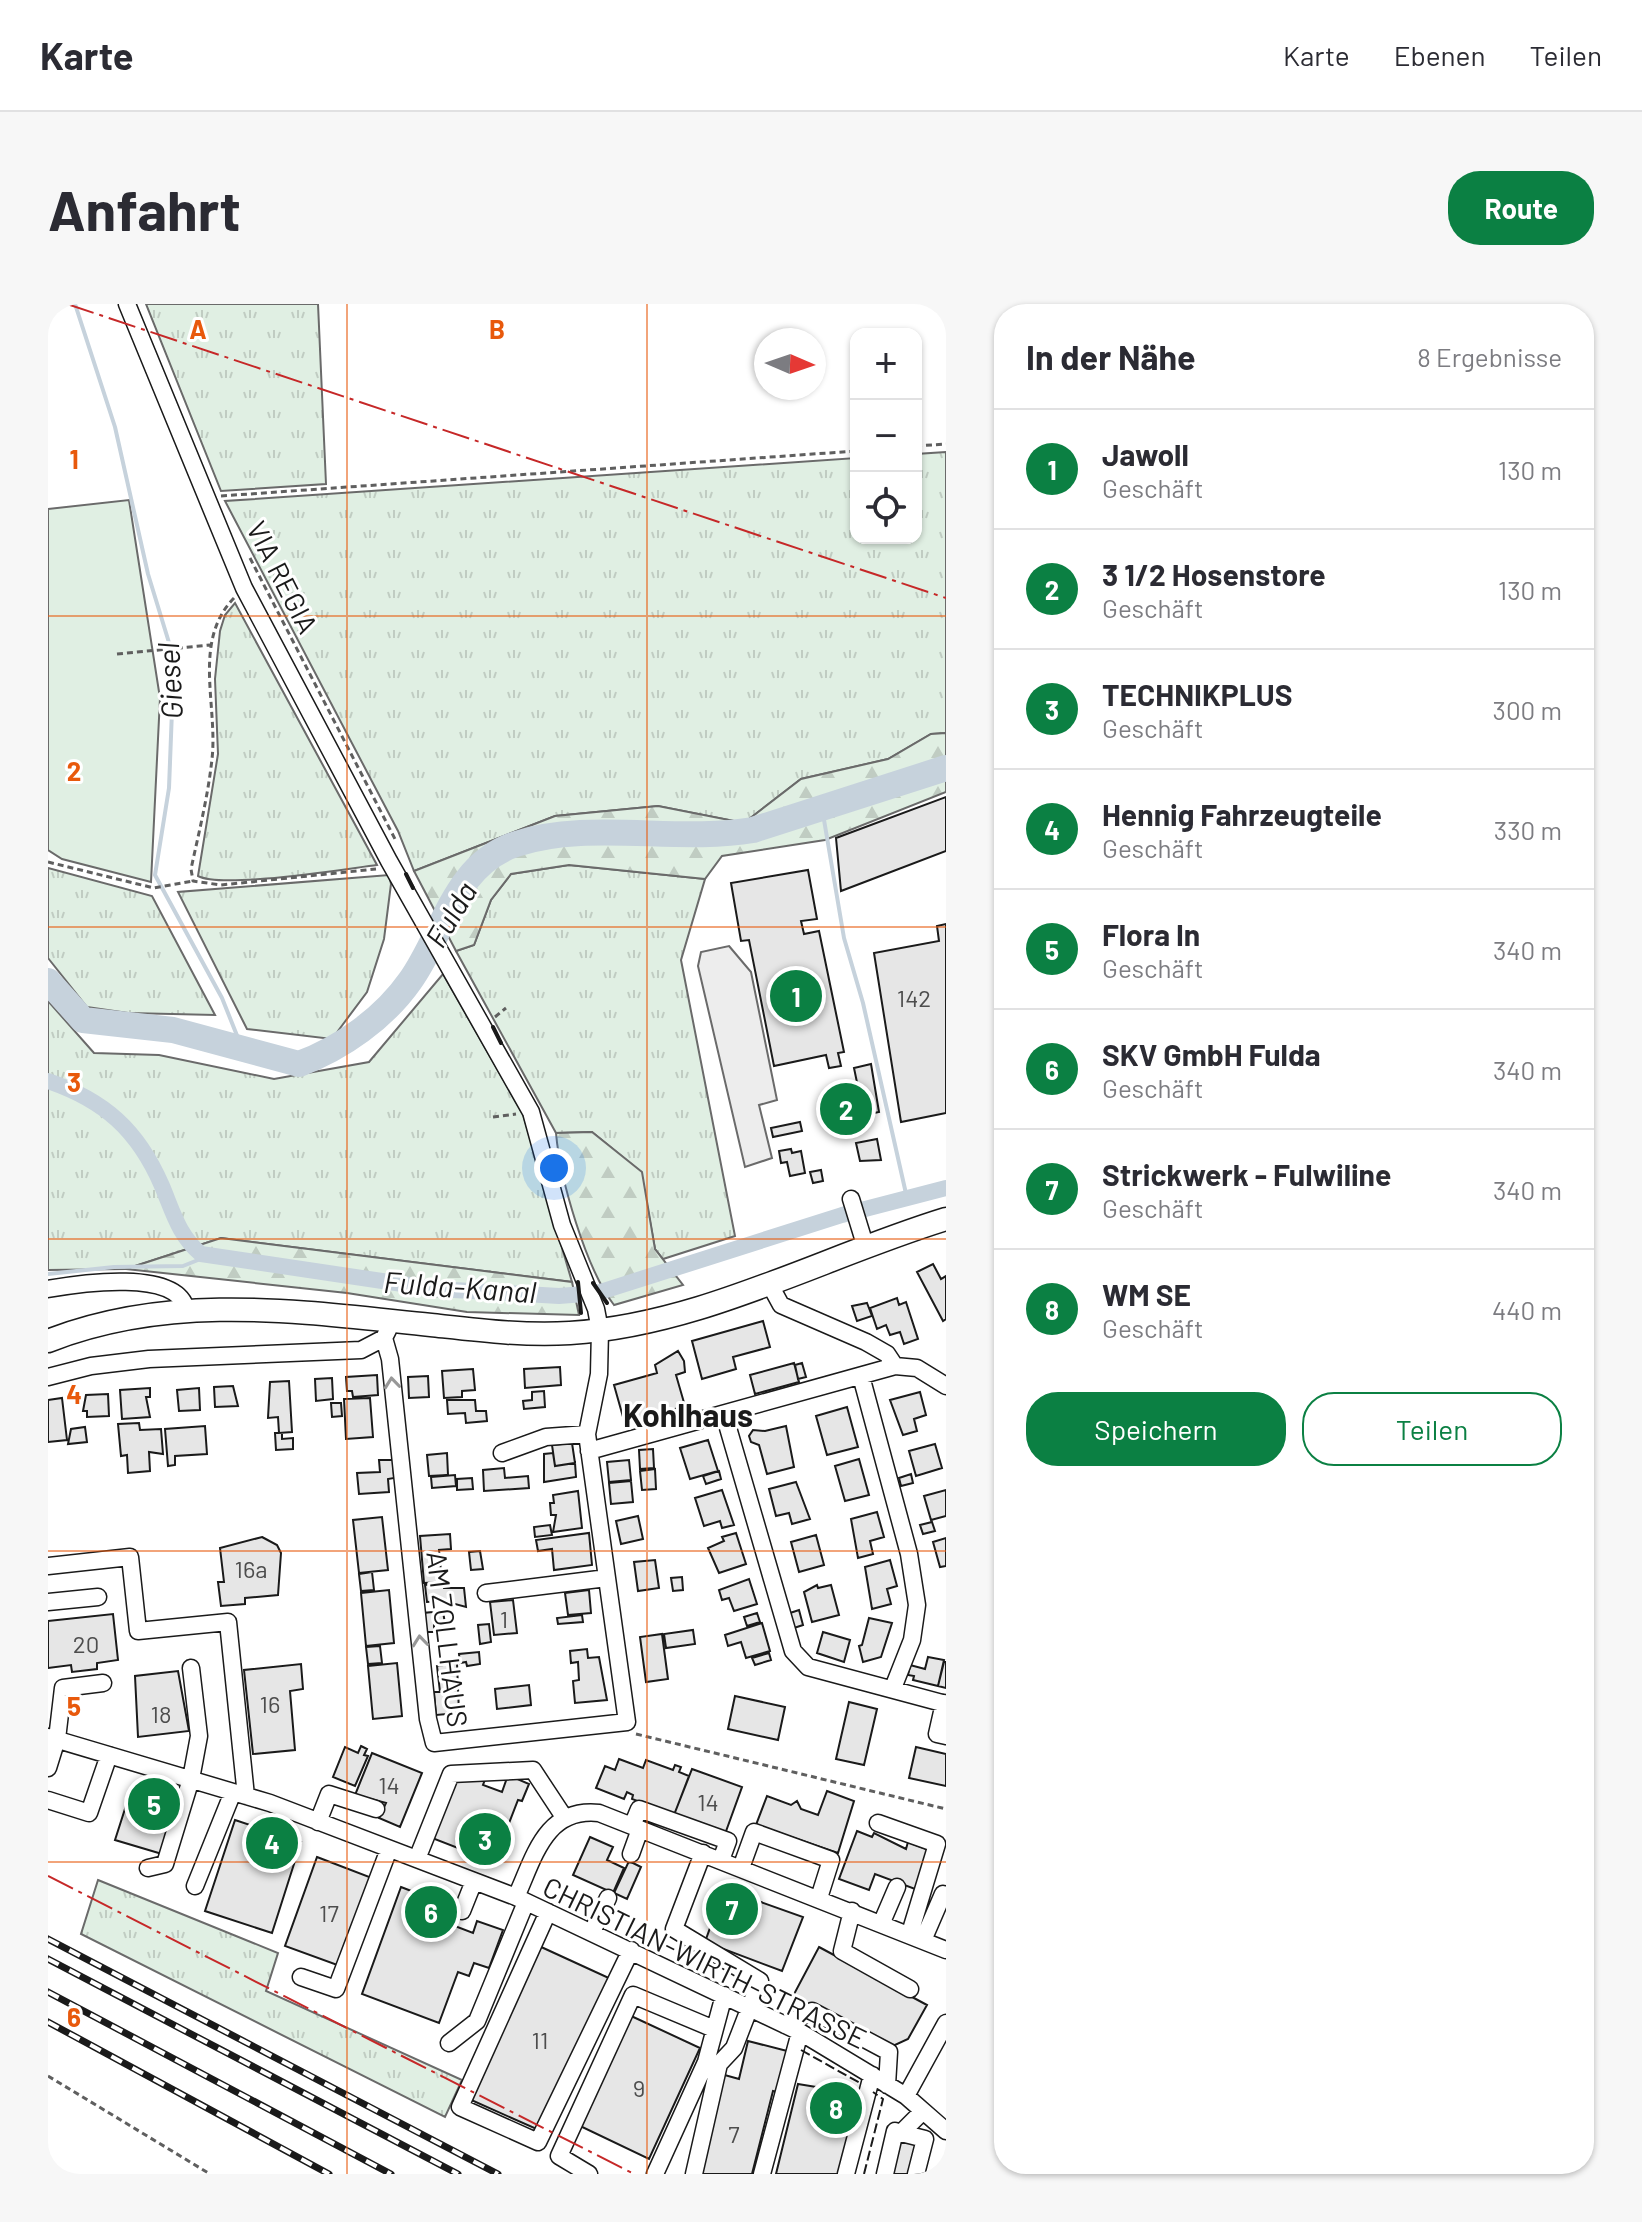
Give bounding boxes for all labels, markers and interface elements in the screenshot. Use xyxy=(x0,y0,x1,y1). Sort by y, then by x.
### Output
text: Karte xyxy=(40,32,134,78)
text: Karte xyxy=(1283,38,1350,72)
text: Ebenen xyxy=(1394,38,1486,72)
text: Teilen xyxy=(1530,38,1602,72)
button: Route xyxy=(1448,171,1594,245)
text: Anfahrt xyxy=(48,175,241,242)
text: A xyxy=(189,313,207,344)
text: B xyxy=(489,313,505,344)
north arrow xyxy=(754,328,826,400)
map controls xyxy=(850,328,922,544)
button: + xyxy=(850,328,922,400)
text: In der Nähe xyxy=(1026,336,1196,377)
text: 8 Ergebnisse xyxy=(1417,341,1562,372)
button: − xyxy=(850,400,922,472)
text: Jawoll xyxy=(1102,436,1189,472)
text: 1 xyxy=(69,443,79,474)
text: 1 xyxy=(1047,454,1057,485)
text: 130 m xyxy=(1498,454,1562,485)
button: locate xyxy=(850,472,922,544)
text: Geschäft xyxy=(1102,472,1204,503)
street label: VIA REGIA xyxy=(240,515,326,639)
text: 3 1/2 Hosenstore xyxy=(1102,556,1326,592)
text: 2 xyxy=(1045,574,1059,605)
text: 130 m xyxy=(1498,574,1562,605)
text: Geschäft xyxy=(1102,592,1204,623)
water label: Giesel xyxy=(149,641,189,720)
text: TECHNIKPLUS xyxy=(1102,676,1293,712)
text: 3 xyxy=(1045,694,1059,725)
text: 300 m xyxy=(1493,694,1562,725)
text: Geschäft xyxy=(1102,712,1204,743)
text: 2 xyxy=(67,755,81,786)
text: Hennig Fahrzeugteile xyxy=(1102,796,1382,832)
text: 4 xyxy=(1044,814,1060,845)
text: 330 m xyxy=(1494,814,1562,845)
text: Geschäft xyxy=(1102,832,1204,863)
water label: Fulda xyxy=(417,875,483,953)
text: Flora In xyxy=(1102,916,1200,952)
text: 5 xyxy=(1045,934,1059,965)
text: 340 m xyxy=(1493,934,1562,965)
text: Geschäft xyxy=(1102,952,1204,983)
pin: 1 xyxy=(770,966,822,1026)
house number: 142 xyxy=(897,983,931,1012)
text: SKV GmbH Fulda xyxy=(1102,1036,1321,1072)
text: 6 xyxy=(1045,1054,1059,1085)
text: 340 m xyxy=(1493,1054,1562,1085)
text: 3 xyxy=(67,1066,81,1097)
text: Geschäft xyxy=(1102,1072,1204,1103)
pin: 2 xyxy=(820,1079,872,1139)
your location xyxy=(534,1148,574,1188)
text: Strickwerk - Fulwiline xyxy=(1102,1156,1391,1192)
text: 7 xyxy=(1046,1174,1058,1205)
text: 340 m xyxy=(1493,1174,1562,1205)
text: Geschäft xyxy=(1102,1192,1204,1223)
water label: Fulda-Kanal xyxy=(382,1263,538,1309)
text: WM SE xyxy=(1102,1276,1191,1312)
text: 8 xyxy=(1045,1294,1059,1325)
text: 440 m xyxy=(1492,1294,1562,1325)
text: Geschäft xyxy=(1102,1312,1204,1343)
one-way arrow xyxy=(384,1376,401,1389)
text: 4 xyxy=(66,1378,82,1409)
button: Speichern xyxy=(1026,1392,1286,1466)
button: Teilen xyxy=(1302,1392,1562,1466)
district label: Kohlhaus xyxy=(623,1395,753,1433)
street label: AM ZOLLHAUS xyxy=(420,1549,476,1729)
house number: 16a xyxy=(234,1554,268,1583)
house number: 1 xyxy=(500,1604,508,1633)
house number: 20 xyxy=(73,1629,99,1658)
one-way arrow xyxy=(411,1634,428,1647)
house number: 16 xyxy=(260,1689,280,1718)
text: 5 xyxy=(67,1690,81,1721)
house number: 18 xyxy=(151,1699,171,1728)
house number: 14 xyxy=(378,1770,400,1799)
pin: 5 xyxy=(128,1774,180,1834)
house number: 14 xyxy=(697,1787,719,1816)
pin: 3 xyxy=(459,1809,511,1869)
pin: 4 xyxy=(246,1813,298,1873)
street label: CHRISTIAN-WIRTH-STRASSE xyxy=(538,1869,872,2055)
pin: 7 xyxy=(706,1879,758,1939)
pin: 6 xyxy=(405,1882,457,1942)
house number: 17 xyxy=(319,1898,339,1927)
text: 6 xyxy=(67,2001,81,2032)
house number: 11 xyxy=(532,2025,548,2054)
house number: 9 xyxy=(633,2073,645,2102)
pin: 8 xyxy=(810,2078,862,2138)
house number: 7 xyxy=(728,2119,740,2148)

